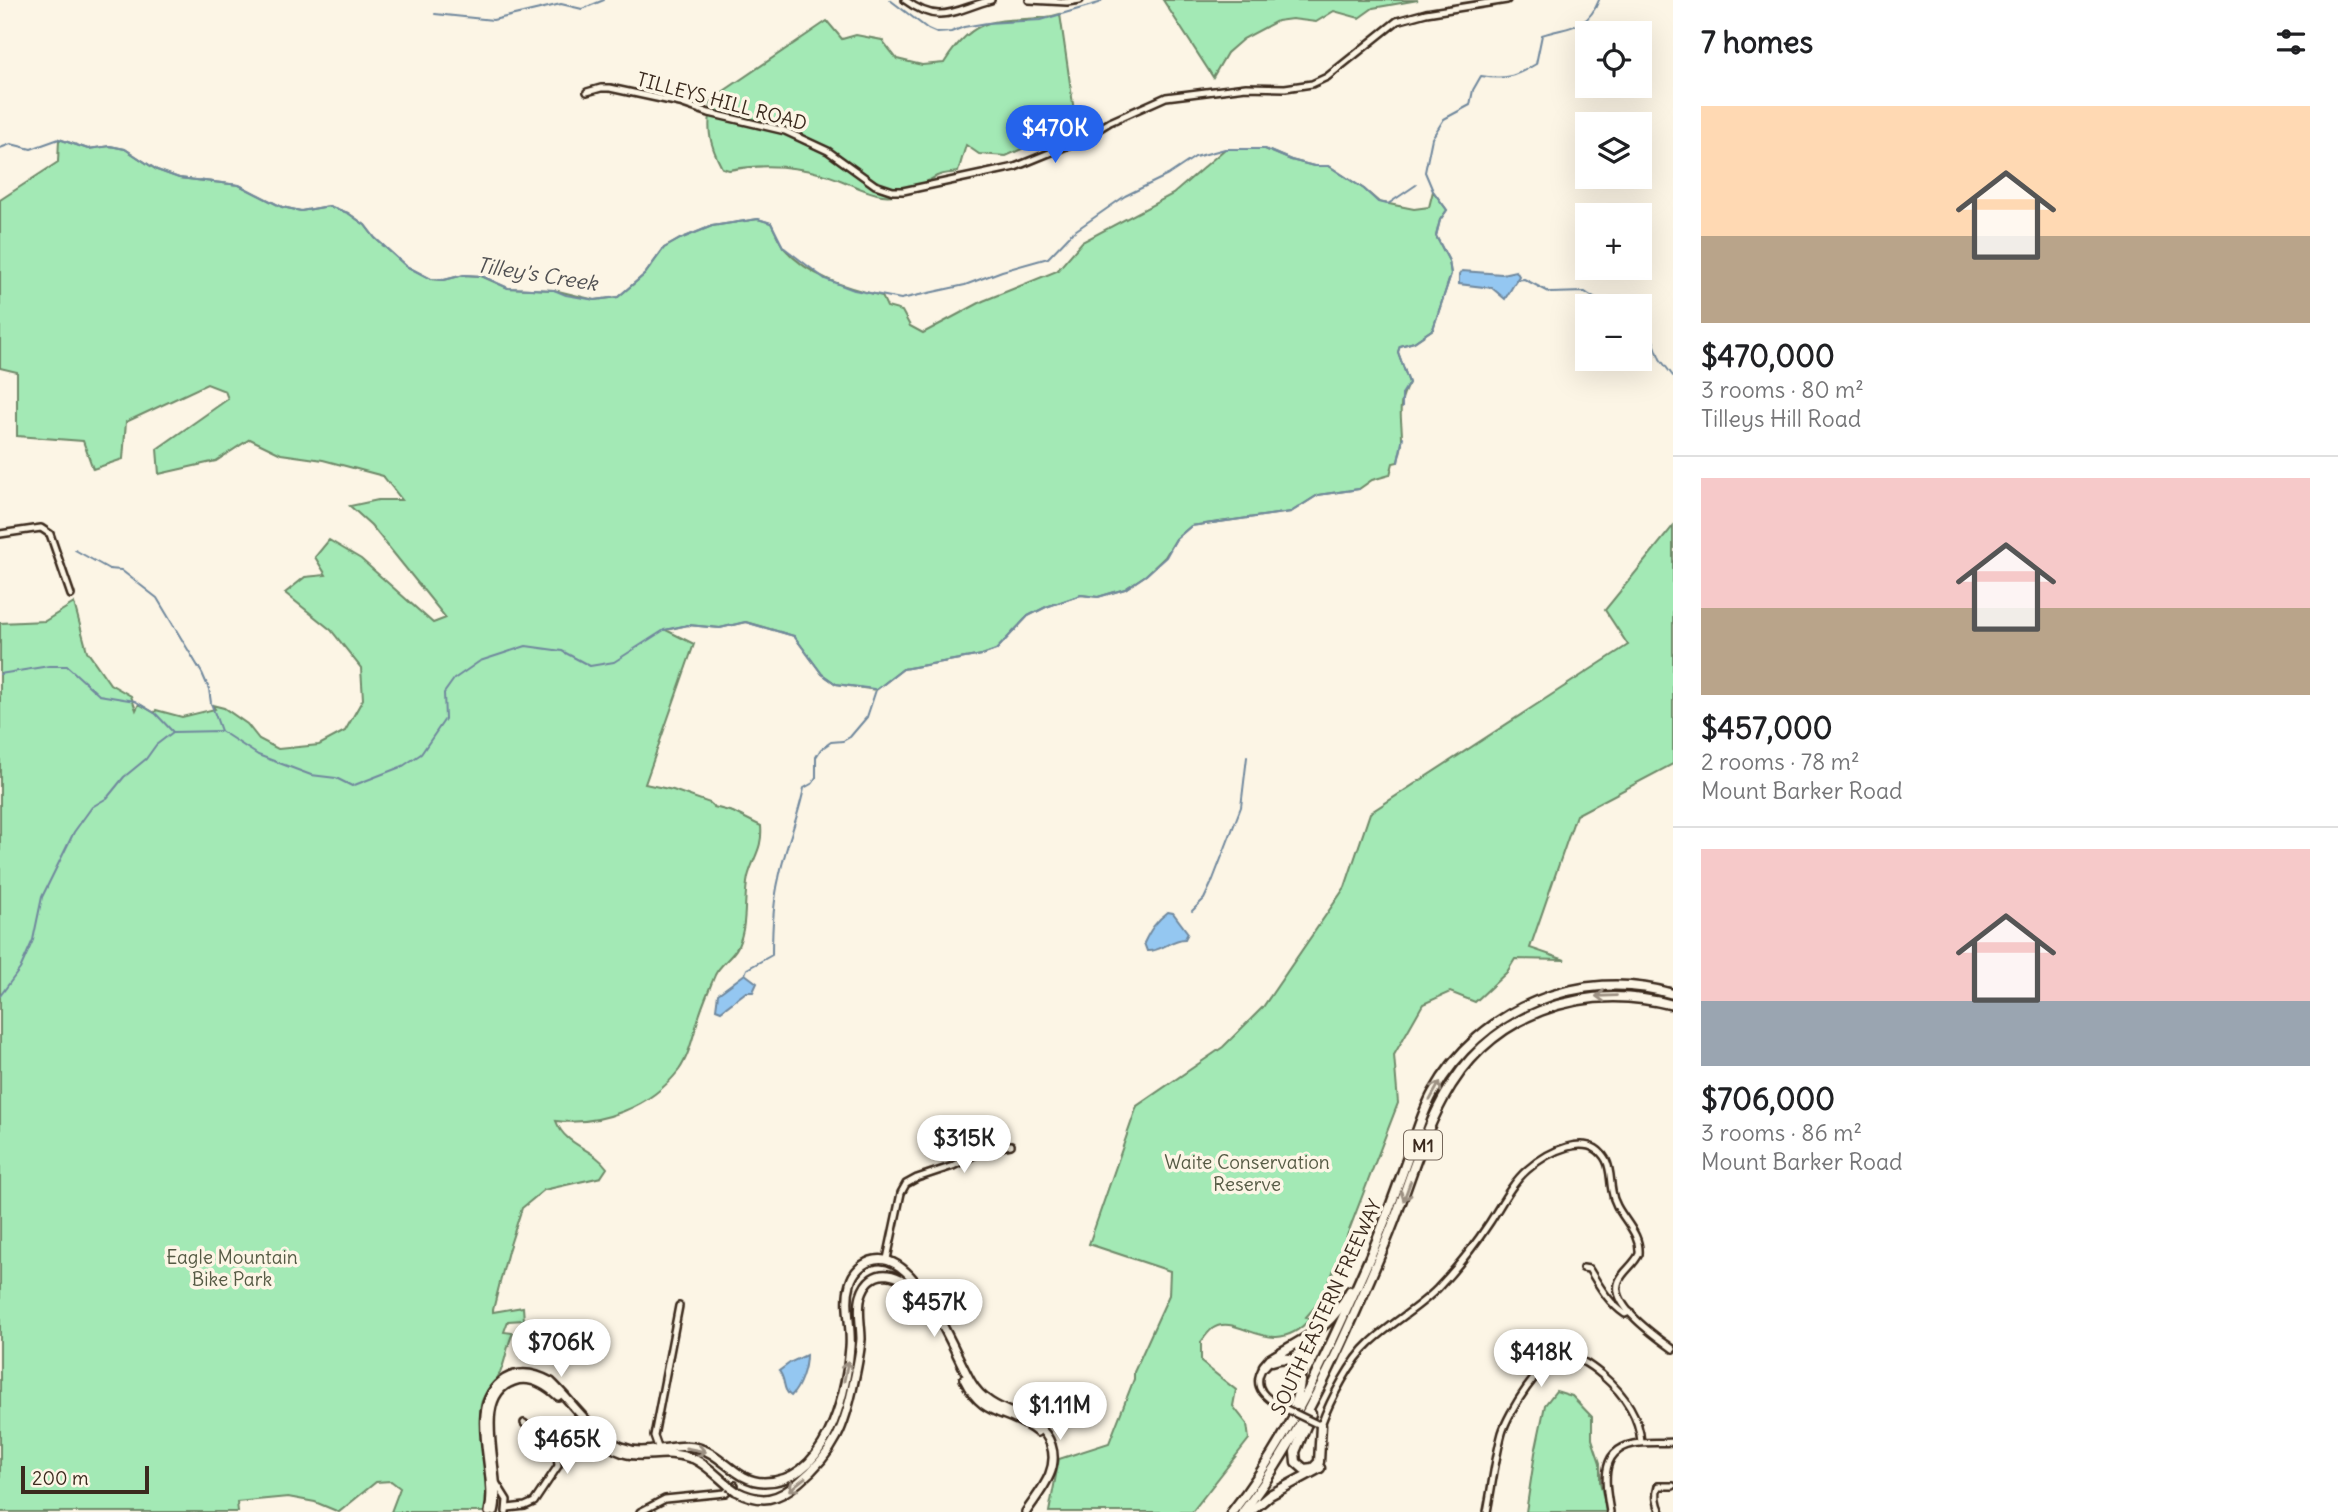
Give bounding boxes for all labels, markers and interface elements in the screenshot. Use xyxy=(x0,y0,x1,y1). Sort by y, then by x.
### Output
map controls xyxy=(1575,21,1652,371)
button: locate xyxy=(1575,21,1652,98)
text: 7 homes xyxy=(1701,23,1813,61)
icon: filters xyxy=(2272,23,2310,61)
street label: TILLEYS HILL ROAD xyxy=(634,67,810,135)
pin: $470K xyxy=(1006,106,1104,165)
button: layers xyxy=(1575,112,1652,189)
text: $470K xyxy=(1022,113,1088,142)
icon: home xyxy=(1943,152,2069,278)
button: + xyxy=(1575,203,1652,280)
water label: Tilley's Creek xyxy=(475,251,601,297)
button: − xyxy=(1575,294,1652,371)
text: $470,000 xyxy=(1701,337,1835,375)
text: 3 rooms · 80 m² xyxy=(1701,375,1864,404)
text: Tilleys Hill Road xyxy=(1701,404,1861,433)
icon: home xyxy=(1943,524,2069,650)
text: $457,000 xyxy=(1701,709,1832,747)
text: 2 rooms · 78 m² xyxy=(1701,747,1860,776)
text: Mount Barker Road xyxy=(1701,776,1902,805)
icon: home xyxy=(1943,895,2069,1021)
one-way arrow xyxy=(1594,990,1617,1003)
text: $706,000 xyxy=(1701,1080,1835,1118)
one-way arrow xyxy=(1429,1081,1442,1102)
pin: $315K xyxy=(915,1116,1013,1175)
text: 3 rooms · 86 m² xyxy=(1701,1118,1862,1147)
text: $315K xyxy=(933,1123,995,1152)
road number: M1 xyxy=(1404,1130,1442,1160)
text: Mount Barker Road xyxy=(1701,1147,1902,1176)
park label: Waite Conservation Reserve xyxy=(1164,1150,1330,1196)
one-way arrow xyxy=(1399,1180,1412,1202)
street label: SOUTH EASTERN FREEWAY xyxy=(1265,1195,1387,1419)
park label: Eagle Mountain Bike Park xyxy=(166,1245,298,1291)
pin: $457K xyxy=(885,1280,983,1339)
text: $457K xyxy=(902,1287,966,1316)
pin: $706K xyxy=(512,1320,610,1379)
text: $706K xyxy=(528,1327,594,1356)
pin: $418K xyxy=(1492,1330,1590,1389)
text: $418K xyxy=(1510,1337,1572,1366)
one-way arrow xyxy=(839,1360,853,1383)
pin: $1.11M xyxy=(1003,1382,1117,1442)
text: $1.11M xyxy=(1029,1390,1091,1419)
pin: $465K xyxy=(518,1416,616,1476)
text: $465K xyxy=(534,1424,600,1453)
one-way arrow xyxy=(684,1443,707,1457)
scale bar xyxy=(21,1463,149,1495)
text: 200 m xyxy=(32,1466,89,1490)
one-way arrow xyxy=(788,1476,806,1492)

